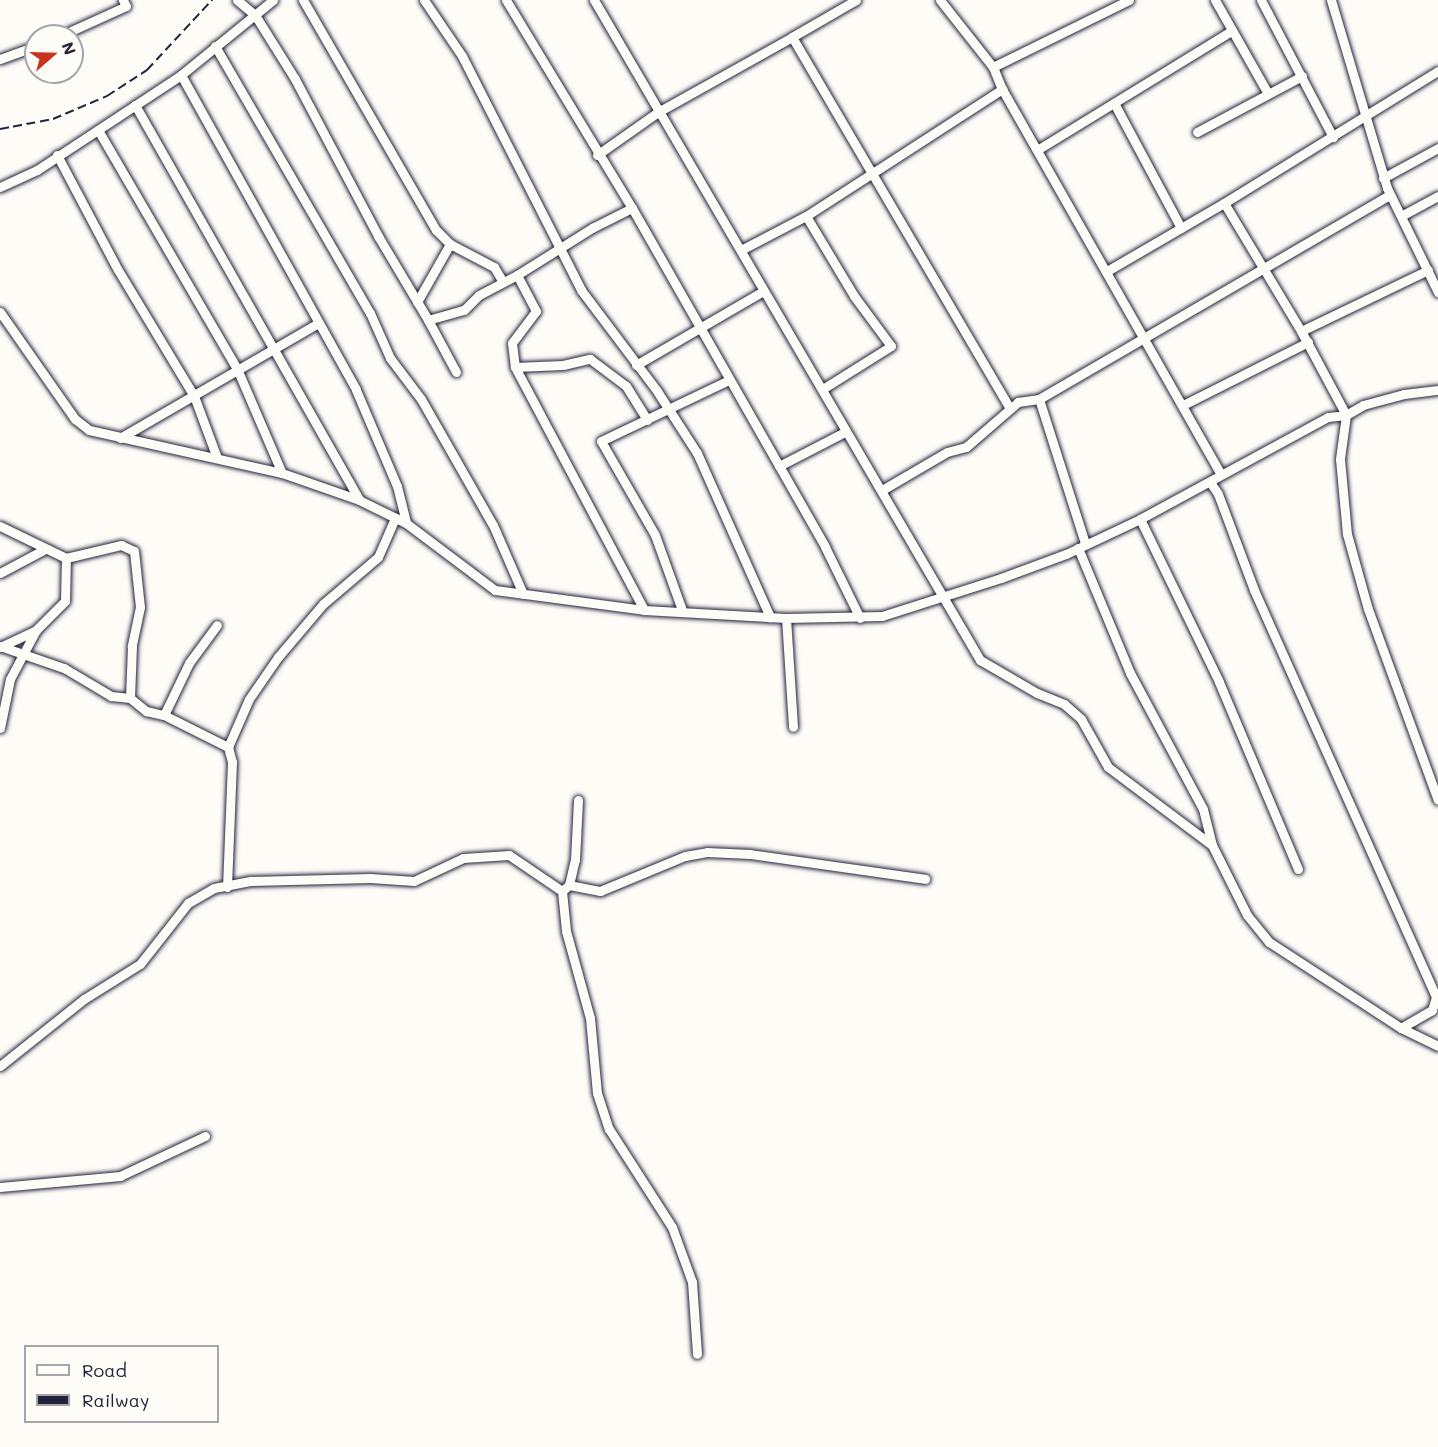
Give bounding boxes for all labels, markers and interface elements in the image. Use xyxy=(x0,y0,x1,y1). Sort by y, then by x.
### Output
north arrow xyxy=(24,24,84,84)
text: N xyxy=(58,39,81,58)
legend xyxy=(24,1345,219,1423)
text: Road xyxy=(82,1358,127,1382)
text: Railway xyxy=(82,1388,149,1412)

